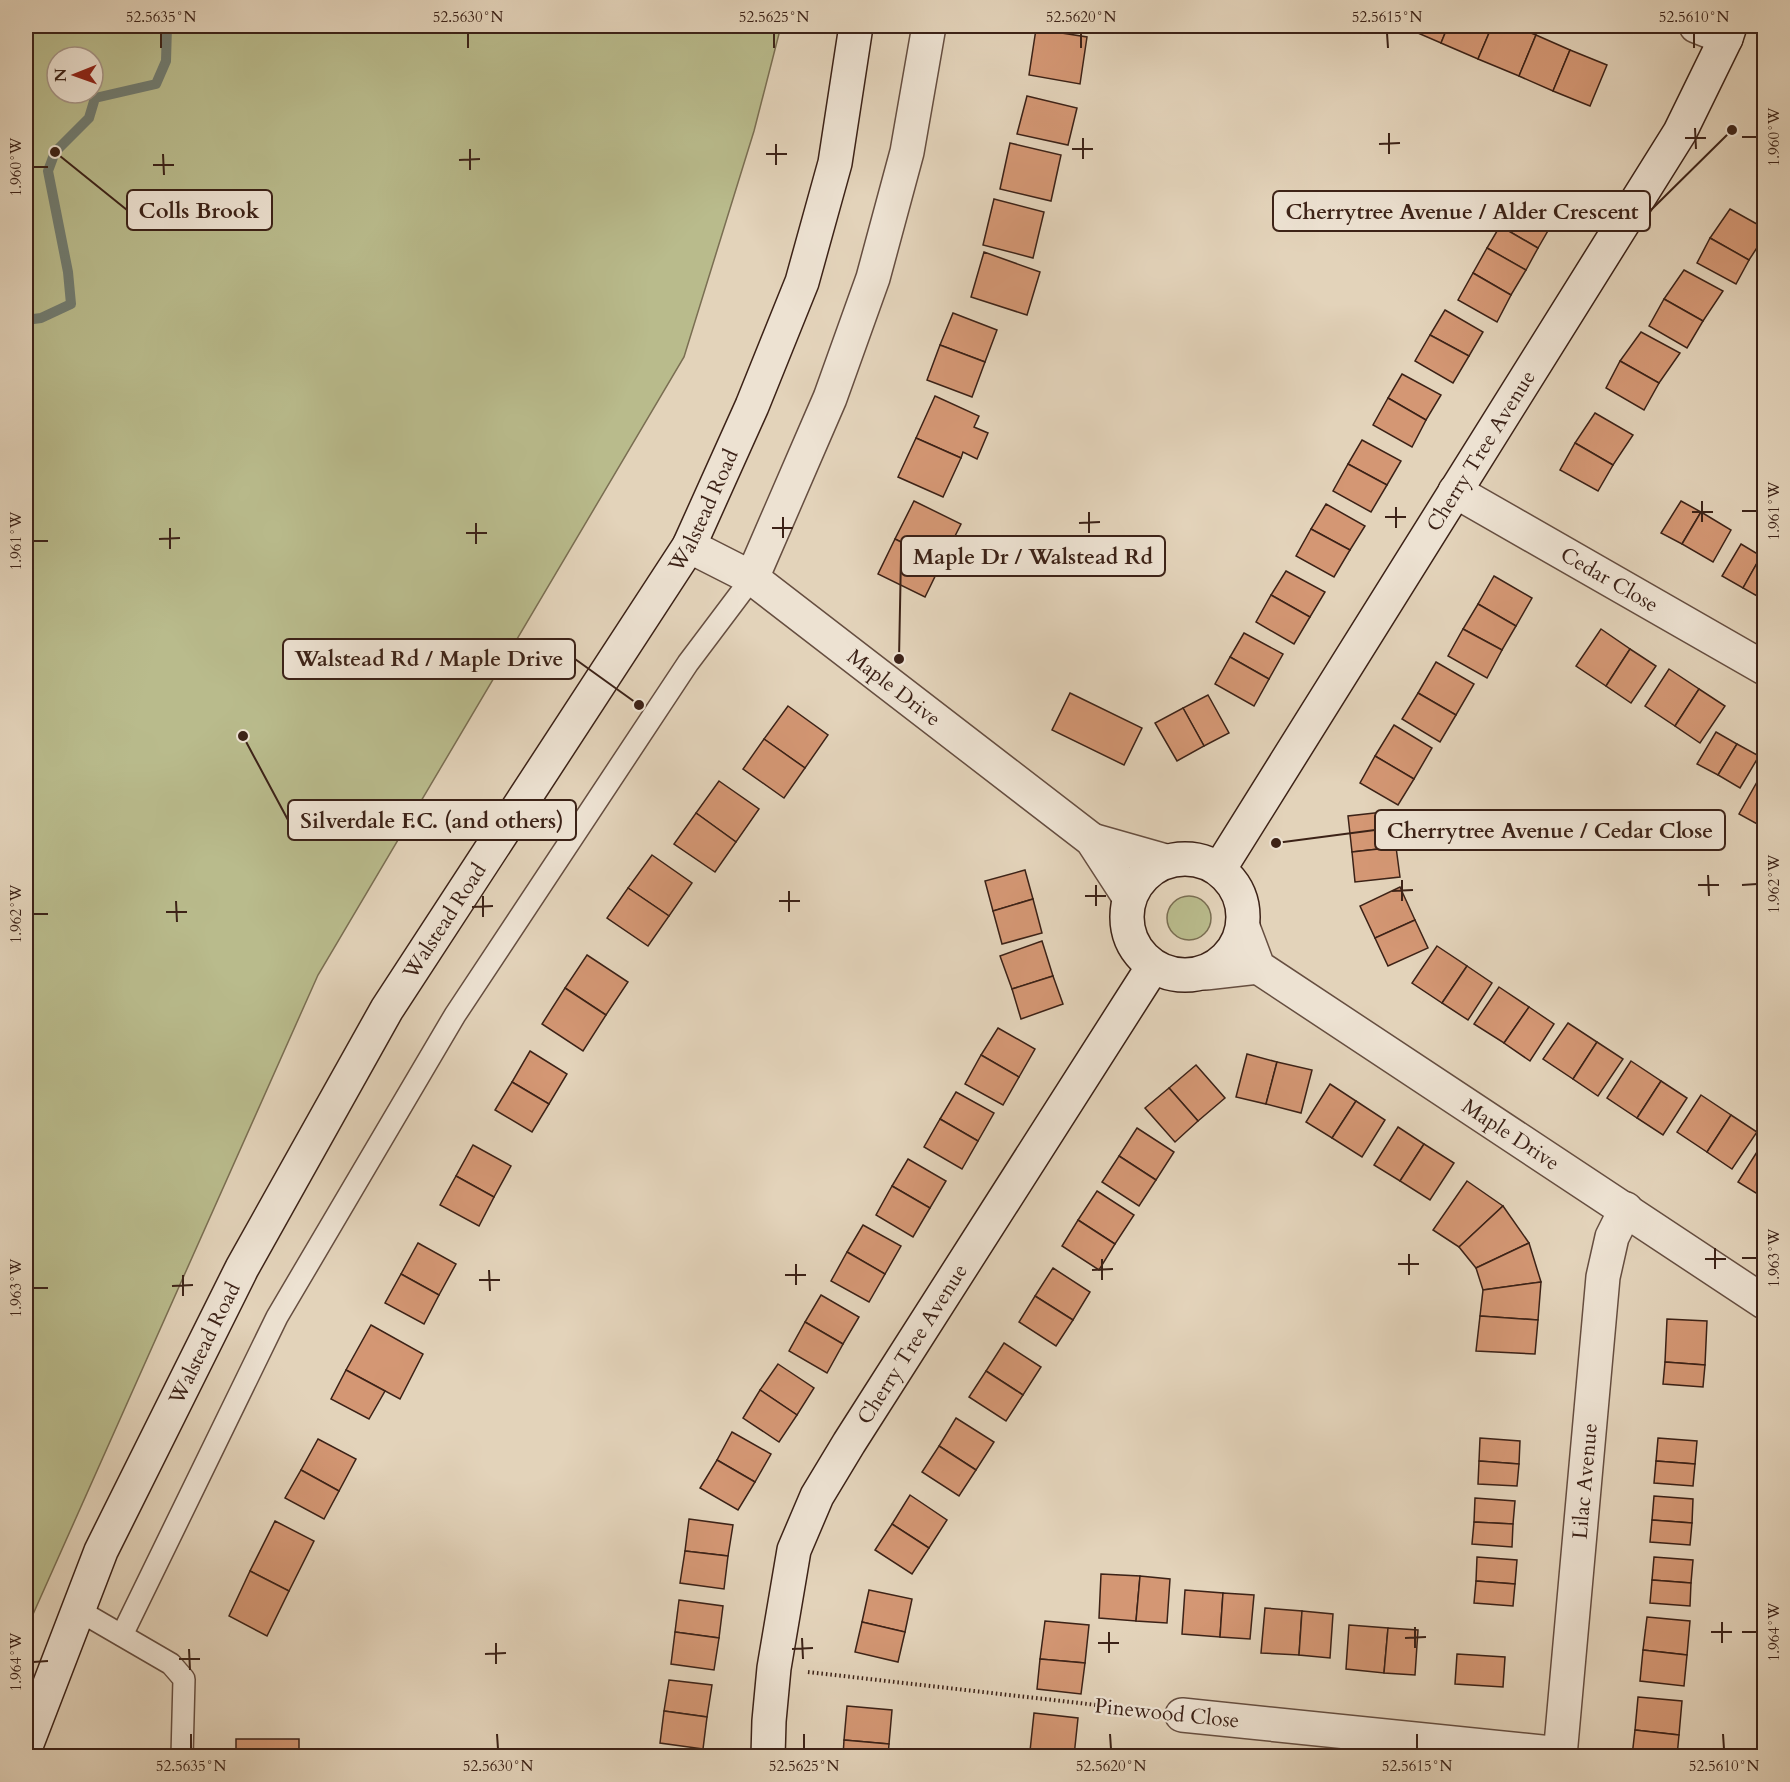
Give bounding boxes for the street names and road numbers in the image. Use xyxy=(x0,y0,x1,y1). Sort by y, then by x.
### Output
street label: Cherry Tree Avenue xyxy=(1420,365,1543,537)
street label: Walstead Road xyxy=(661,445,746,579)
street label: Cedar Close xyxy=(1555,540,1664,619)
street label: Maple Drive xyxy=(841,642,947,733)
street label: Walstead Road xyxy=(396,858,493,986)
street label: Maple Drive xyxy=(1456,1092,1565,1178)
street label: Cherry Tree Avenue xyxy=(851,1258,975,1430)
street label: Walstead Road xyxy=(162,1278,248,1410)
street label: Lilac Avenue xyxy=(1566,1422,1605,1540)
street label: Pinewood Close xyxy=(1093,1691,1241,1736)

